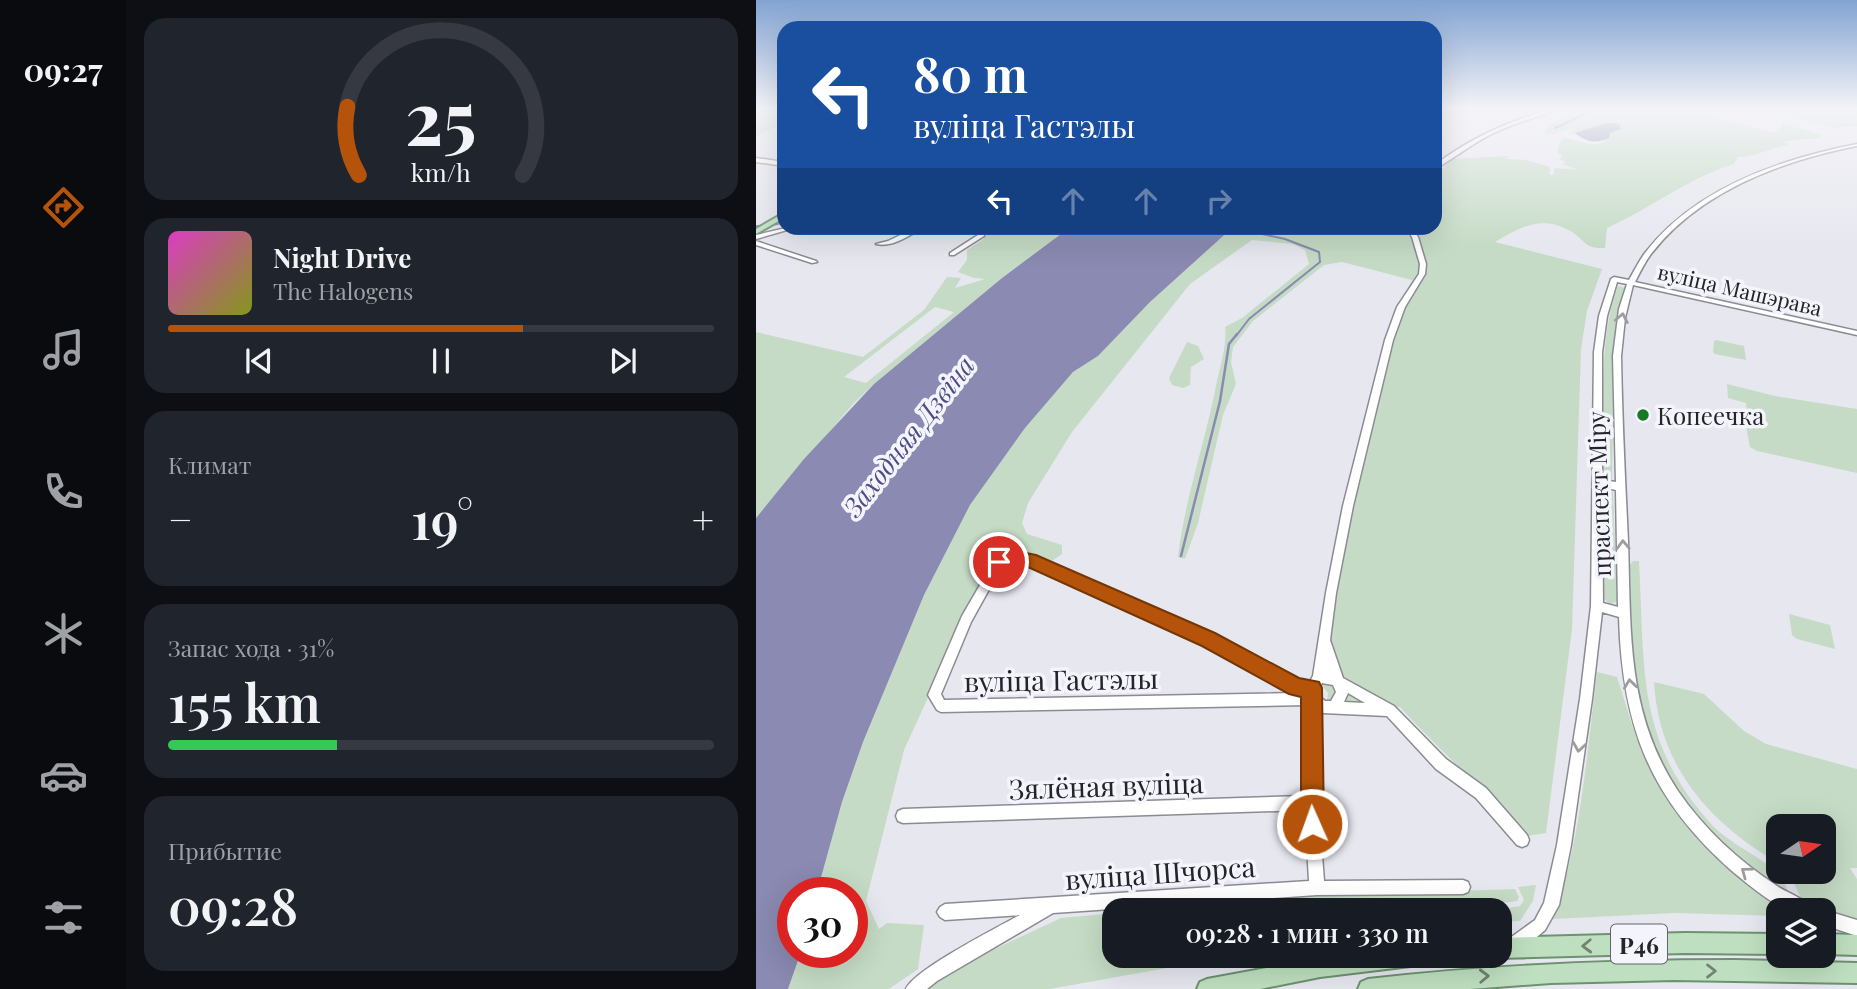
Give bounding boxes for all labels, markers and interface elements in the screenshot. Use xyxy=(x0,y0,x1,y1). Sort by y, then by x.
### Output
text: 80 m xyxy=(913,40,1028,105)
text: 09:27 xyxy=(24,47,102,90)
icon: left xyxy=(798,49,889,140)
text: 25 xyxy=(405,66,477,163)
text: вуліца Гастэлы xyxy=(913,103,1135,146)
text: km/h xyxy=(411,155,471,188)
icon: left xyxy=(981,182,1019,220)
icon: ahead xyxy=(1054,182,1092,220)
icon: ahead xyxy=(1127,182,1165,220)
icon: right xyxy=(1200,182,1238,220)
icon: directions xyxy=(39,183,88,232)
text: Night Drive xyxy=(273,240,411,275)
street label: вуліца Машэрава xyxy=(1655,257,1825,322)
text: The Halogens xyxy=(273,275,413,306)
one-way arrow xyxy=(1613,312,1628,324)
icon: music xyxy=(39,325,88,374)
icon: previous xyxy=(240,342,278,380)
icon: pause xyxy=(422,342,460,380)
icon: next xyxy=(604,342,642,380)
water label: Заходняя Дзвіна xyxy=(834,349,982,524)
place label: Копеечка xyxy=(1657,399,1764,431)
marker: Копеечка xyxy=(1635,407,1651,423)
street label: праспект Міру xyxy=(1579,411,1617,577)
text: Климат xyxy=(168,449,251,480)
icon: phone xyxy=(39,467,88,516)
text: 19° xyxy=(411,484,473,553)
text: − xyxy=(168,493,193,544)
text: + xyxy=(692,493,714,544)
pin xyxy=(969,532,1029,592)
one-way arrow xyxy=(1615,539,1630,550)
icon: arrive xyxy=(980,543,1018,581)
icon: climate xyxy=(39,609,88,658)
text: Запас хода · 31% xyxy=(168,632,334,663)
street label: вуліца Гастэлы xyxy=(963,659,1159,699)
text: 155 km xyxy=(168,667,321,736)
one-way arrow xyxy=(1623,678,1638,690)
one-way arrow xyxy=(1572,741,1587,753)
icon: car xyxy=(39,751,88,800)
street label: Зялёная вуліца xyxy=(1008,763,1204,807)
position arrow xyxy=(1275,787,1349,861)
north arrow xyxy=(1766,814,1836,884)
map controls xyxy=(1766,814,1836,968)
text: Прибытие xyxy=(168,835,282,866)
street label: вуліца Шчорса xyxy=(1064,847,1257,897)
one-way arrow xyxy=(1742,868,1754,881)
text: 09:28 xyxy=(168,870,298,939)
speed limit sign: 30 xyxy=(777,877,868,968)
icon: filters xyxy=(39,893,88,942)
button: layers xyxy=(1766,898,1836,968)
text: 09:28 · 1 мин · 330 m xyxy=(1185,915,1429,950)
road number: Р46 xyxy=(1611,925,1667,964)
one-way arrow xyxy=(1582,938,1593,953)
one-way arrow xyxy=(1707,963,1717,979)
one-way arrow xyxy=(1479,969,1490,984)

